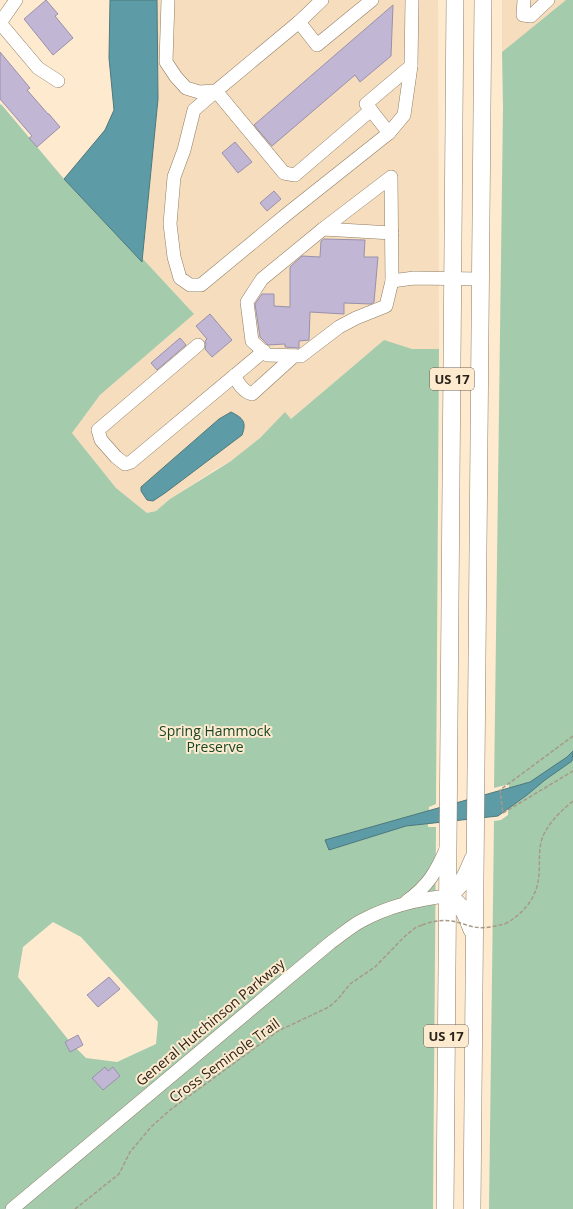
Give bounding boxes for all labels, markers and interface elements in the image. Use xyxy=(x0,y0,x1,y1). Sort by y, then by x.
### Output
road number: US 17 xyxy=(430,368,474,390)
park label: Spring Hammock Preserve xyxy=(159,721,272,756)
street label: General Hutchinson Parkway xyxy=(132,953,289,1090)
street label: Cross Seminole Trail xyxy=(165,1013,283,1107)
road number: US 17 xyxy=(424,1025,468,1047)

